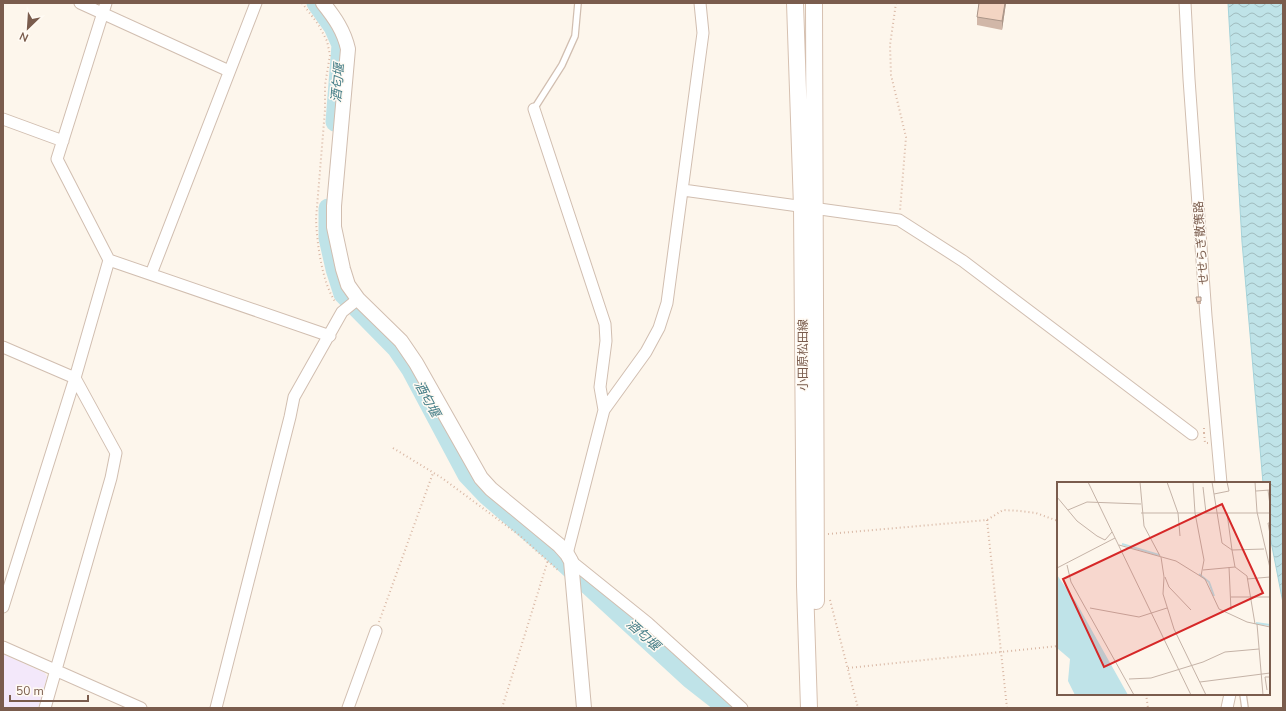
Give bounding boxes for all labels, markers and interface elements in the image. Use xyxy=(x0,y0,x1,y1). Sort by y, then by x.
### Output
north arrow xyxy=(8,8,48,48)
text: N xyxy=(17,28,31,45)
water label: 酒匂堰 xyxy=(327,61,349,103)
street label: せせらぎ散策路 xyxy=(1190,201,1212,285)
street label: 小田原松田線 xyxy=(795,319,811,391)
water label: 酒匂堰 xyxy=(410,378,445,422)
inset map xyxy=(1057,482,1270,695)
water label: 酒匂堰 xyxy=(622,615,665,656)
scale bar xyxy=(10,677,88,703)
text: 50 m xyxy=(16,683,44,699)

